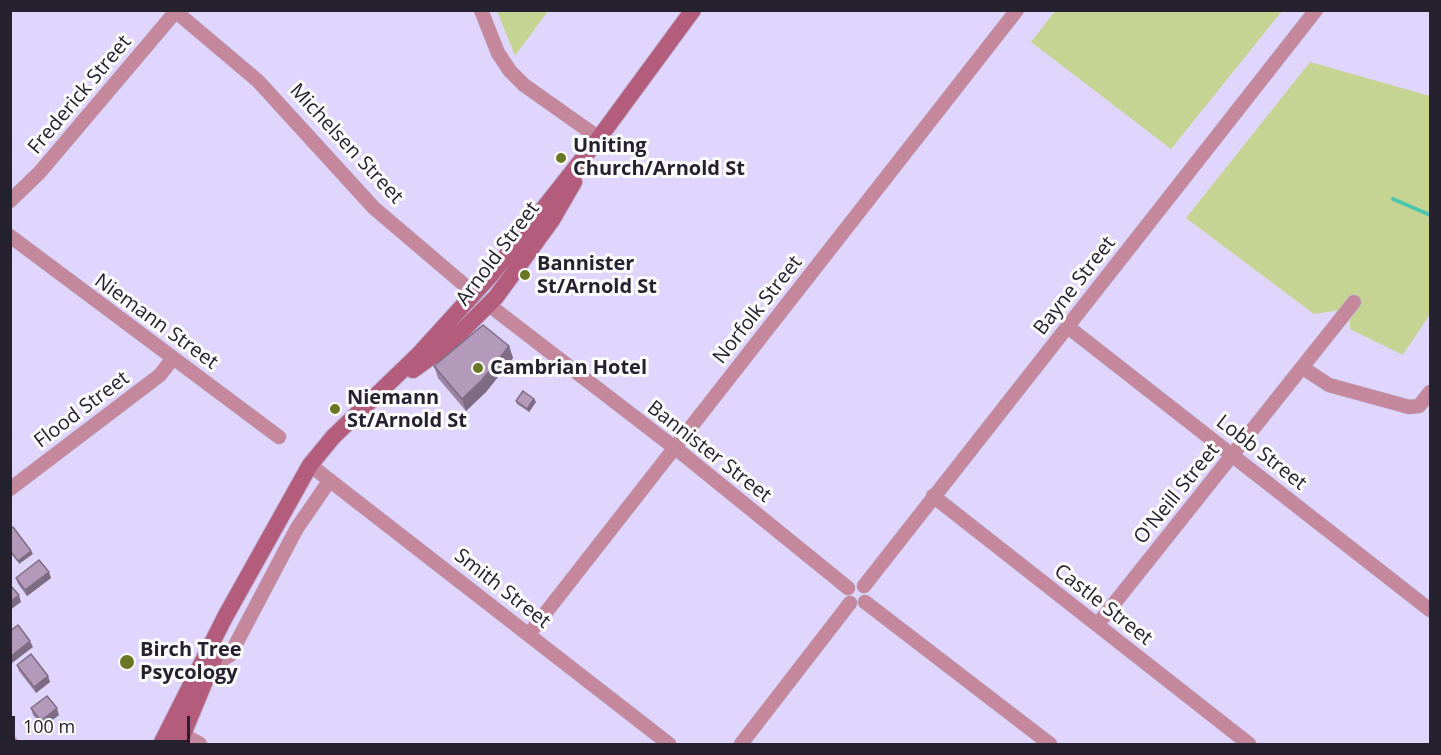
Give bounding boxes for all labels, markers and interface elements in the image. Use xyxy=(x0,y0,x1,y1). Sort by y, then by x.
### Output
street label: Frederick Street xyxy=(23,31,137,159)
street label: Michelsen Street xyxy=(284,79,408,209)
place label: Uniting Church/Arnold St xyxy=(573,134,745,181)
marker: Uniting Church/Arnold St xyxy=(554,151,568,165)
street label: Arnold Street xyxy=(451,197,545,311)
street label: Bayne Street xyxy=(1029,232,1121,340)
street label: Norfolk Street xyxy=(708,251,808,369)
place label: Bannister St/Arnold St xyxy=(537,252,657,299)
marker: Bannister St/Arnold St xyxy=(518,268,532,282)
street label: Niemann Street xyxy=(90,269,222,375)
place label: Cambrian Hotel xyxy=(490,356,647,380)
marker: Cambrian Hotel xyxy=(471,361,485,375)
street label: Flood Street xyxy=(30,366,134,454)
place label: Niemann St/Arnold St xyxy=(347,386,467,433)
street label: Bannister Street xyxy=(642,396,776,508)
marker: Niemann St/Arnold St xyxy=(328,402,342,416)
street label: Lobb Street xyxy=(1211,410,1311,496)
street label: O'Neill Street xyxy=(1129,439,1225,549)
street label: Smith Street xyxy=(449,544,555,634)
street label: Castle Street xyxy=(1049,559,1157,651)
place label: Birch Tree Psycology xyxy=(140,638,242,685)
marker: Birch Tree Psycology xyxy=(118,653,136,671)
scale bar xyxy=(15,704,194,742)
text: 100 m xyxy=(23,714,75,738)

